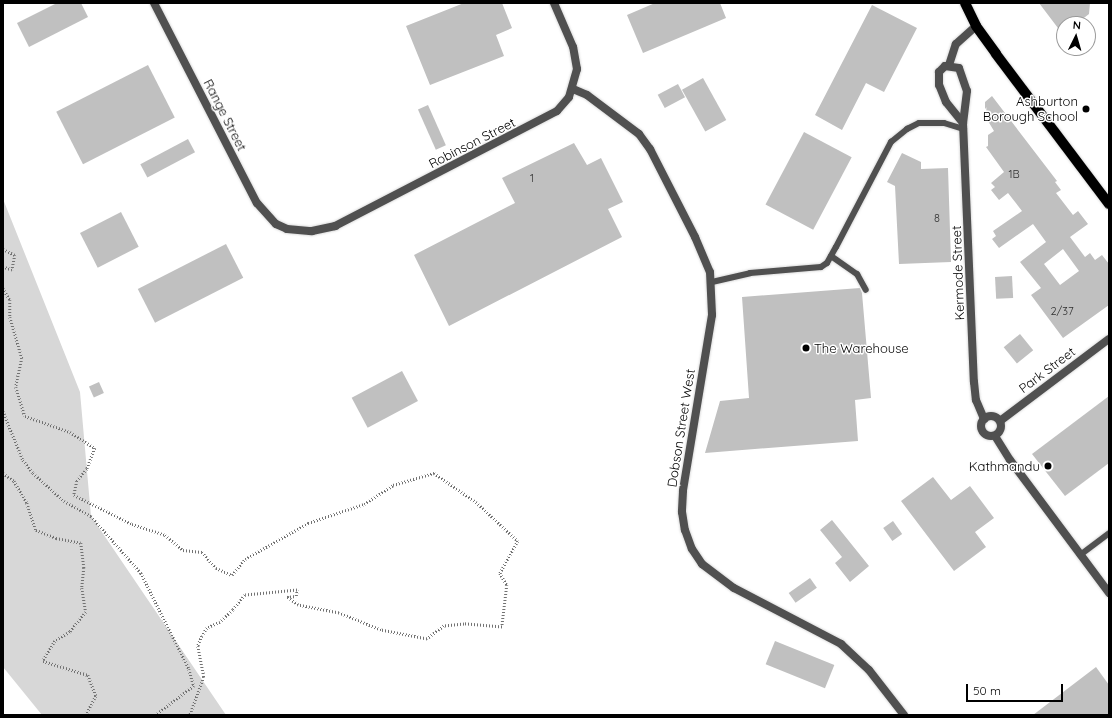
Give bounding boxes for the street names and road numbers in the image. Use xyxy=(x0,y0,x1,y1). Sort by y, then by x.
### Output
street label: Range Street xyxy=(200,77,250,153)
street label: Robinson Street xyxy=(426,114,518,172)
street label: Kermode Street xyxy=(949,225,967,321)
street label: Park Street xyxy=(1016,344,1078,396)
street label: Dobson Street West xyxy=(664,368,698,488)

